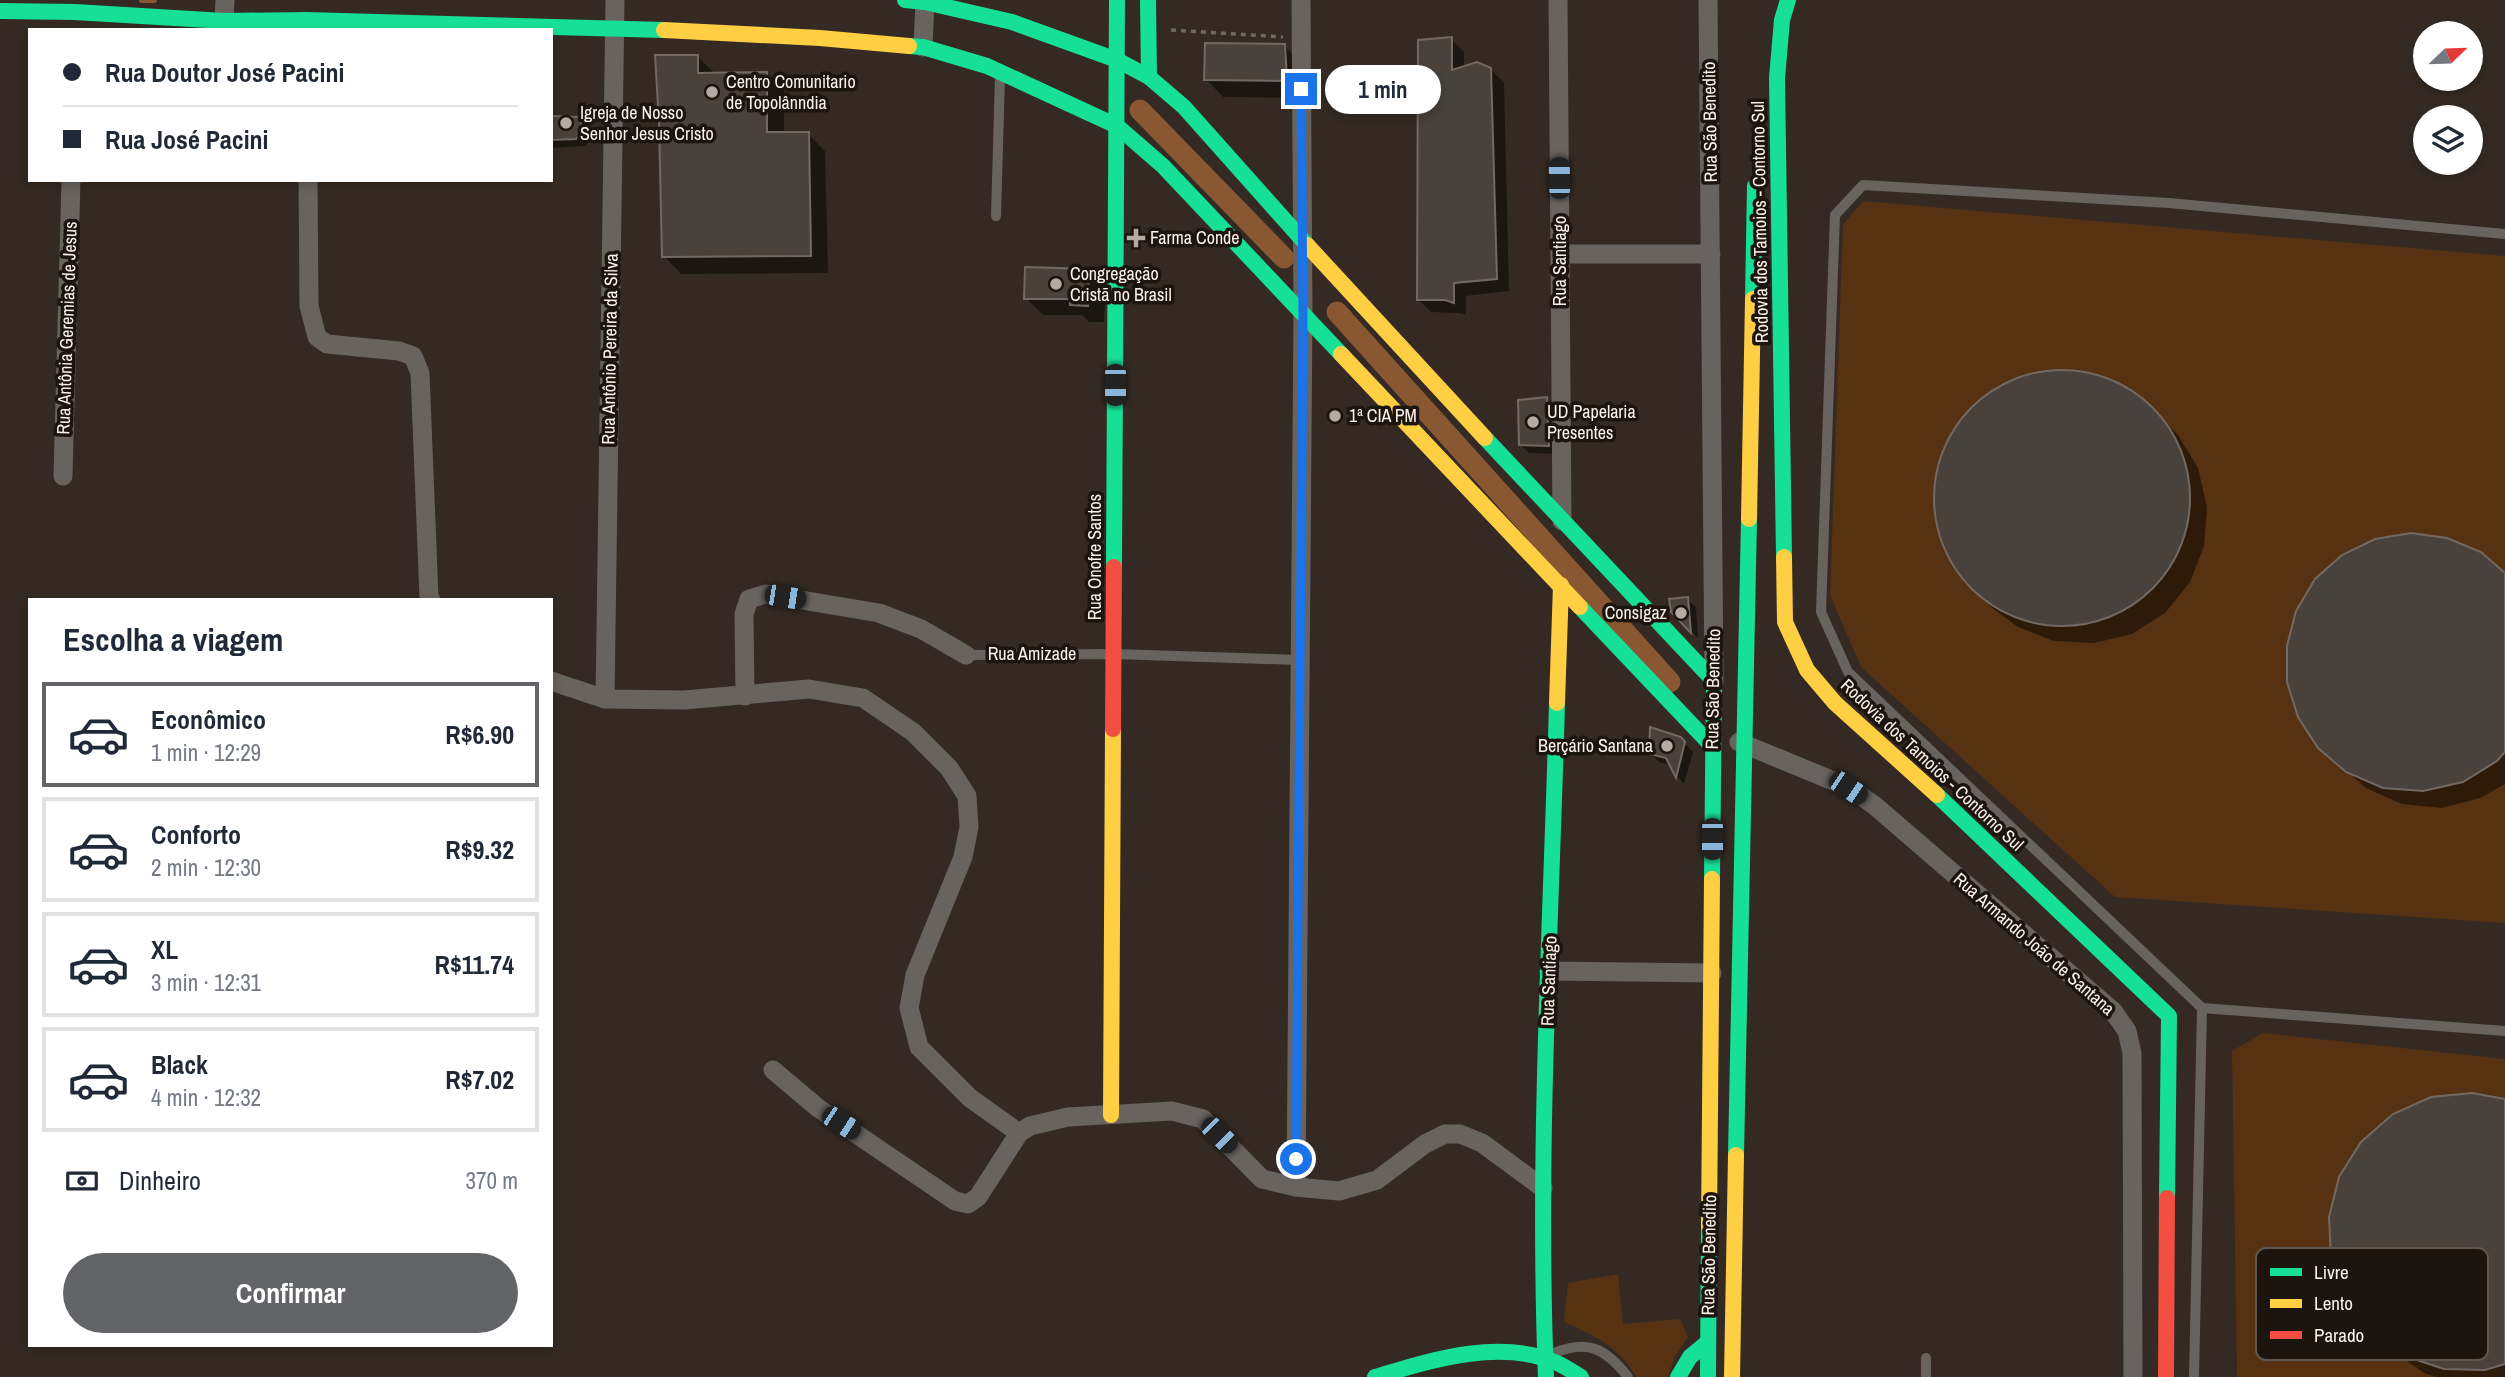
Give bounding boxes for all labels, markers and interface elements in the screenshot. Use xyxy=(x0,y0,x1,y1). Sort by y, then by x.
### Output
north arrow xyxy=(2413,21,2483,91)
map controls xyxy=(2413,21,2483,175)
text: Rua Doutor José Pacini xyxy=(105,55,344,90)
street label: Rua São Benedito xyxy=(1696,61,1723,183)
callout: 1 min xyxy=(1326,64,1441,114)
place label: Centro Comunitario de Topolânndia xyxy=(726,69,856,115)
route end xyxy=(1285,73,1317,105)
text: 1 min xyxy=(1358,74,1408,105)
marker: Centro Comunitario de Topolânndia xyxy=(704,84,720,100)
place label: Igreja de Nosso Senhor Jesus Cristo xyxy=(580,100,714,146)
street label: Rodovia dos Tamoios - Contorno Sul xyxy=(1745,101,1774,343)
button: layers xyxy=(2413,105,2483,175)
marker: Igreja de Nosso Senhor Jesus Cristo xyxy=(558,115,574,131)
text: Rua José Pacini xyxy=(105,122,269,157)
car xyxy=(1549,157,1570,199)
street label: Rua Santiago xyxy=(1547,216,1572,306)
street label: Rua Antônia Geremias de Jesus xyxy=(50,221,83,435)
place label: Farma Conde xyxy=(1150,225,1240,250)
marker: Farma Conde xyxy=(1128,230,1144,246)
street label: Rua Antônio Pereira da Silva xyxy=(595,253,624,445)
place label: Congregação Cristã no Brasil xyxy=(1070,261,1172,307)
marker: Congregação Cristã no Brasil xyxy=(1048,276,1064,292)
car xyxy=(1105,364,1126,406)
place label: UD Papelaria Presentes xyxy=(1547,399,1636,445)
place label: 1ª CIA PM xyxy=(1349,403,1417,428)
marker: 1ª CIA PM xyxy=(1327,408,1343,424)
marker: UD Papelaria Presentes xyxy=(1525,414,1541,430)
street label: Rua Onofre Santos xyxy=(1082,494,1107,620)
car xyxy=(763,583,808,611)
place label: Consigaz xyxy=(1605,600,1667,625)
marker: Consigaz xyxy=(1673,605,1689,621)
text: Escolha a viagem xyxy=(63,618,283,661)
street label: Rua São Benedito xyxy=(1699,628,1726,750)
street label: Rua Amizade xyxy=(988,641,1076,666)
street label: Rodovia dos Tamoios - Contorno Sul xyxy=(1835,673,2029,856)
text: Econômico xyxy=(151,702,266,737)
icon: car xyxy=(67,703,130,766)
text: R$6.90 xyxy=(445,717,514,752)
place label: Berçário Santana xyxy=(1538,733,1653,758)
text: 1 min · 12:29 xyxy=(151,737,261,768)
marker: Berçário Santana xyxy=(1659,738,1675,754)
car xyxy=(1825,768,1872,808)
text: Conforto xyxy=(151,817,241,852)
icon: car xyxy=(67,818,130,881)
car xyxy=(1702,818,1723,860)
text: R$9.32 xyxy=(445,832,514,867)
text: 2 min · 12:30 xyxy=(151,852,261,883)
street label: Rua Armando João de Santana xyxy=(1948,867,2120,1021)
text: XL xyxy=(151,932,178,967)
icon: car xyxy=(67,933,130,996)
street label: Rua Santiago xyxy=(1534,935,1563,1027)
text: R$11.74 xyxy=(435,947,514,982)
text: 3 min · 12:31 xyxy=(151,967,261,998)
text: Black xyxy=(151,1047,208,1082)
icon: car xyxy=(67,1048,130,1111)
text: R$7.02 xyxy=(445,1062,514,1097)
text: 4 min · 12:32 xyxy=(151,1082,261,1113)
car xyxy=(818,1103,865,1143)
car xyxy=(1197,1113,1242,1157)
route start xyxy=(1280,1143,1312,1175)
icon: cash xyxy=(63,1162,101,1200)
text: Dinheiro xyxy=(119,1163,201,1198)
text: 370 m xyxy=(466,1165,518,1196)
street label: Rua São Benedito xyxy=(1695,1194,1722,1316)
legend xyxy=(2256,1248,2488,1360)
button: Confirmar xyxy=(63,1253,518,1333)
text: Livre xyxy=(2314,1259,2349,1285)
text: Lento xyxy=(2314,1290,2353,1316)
text: Parado xyxy=(2314,1322,2364,1348)

